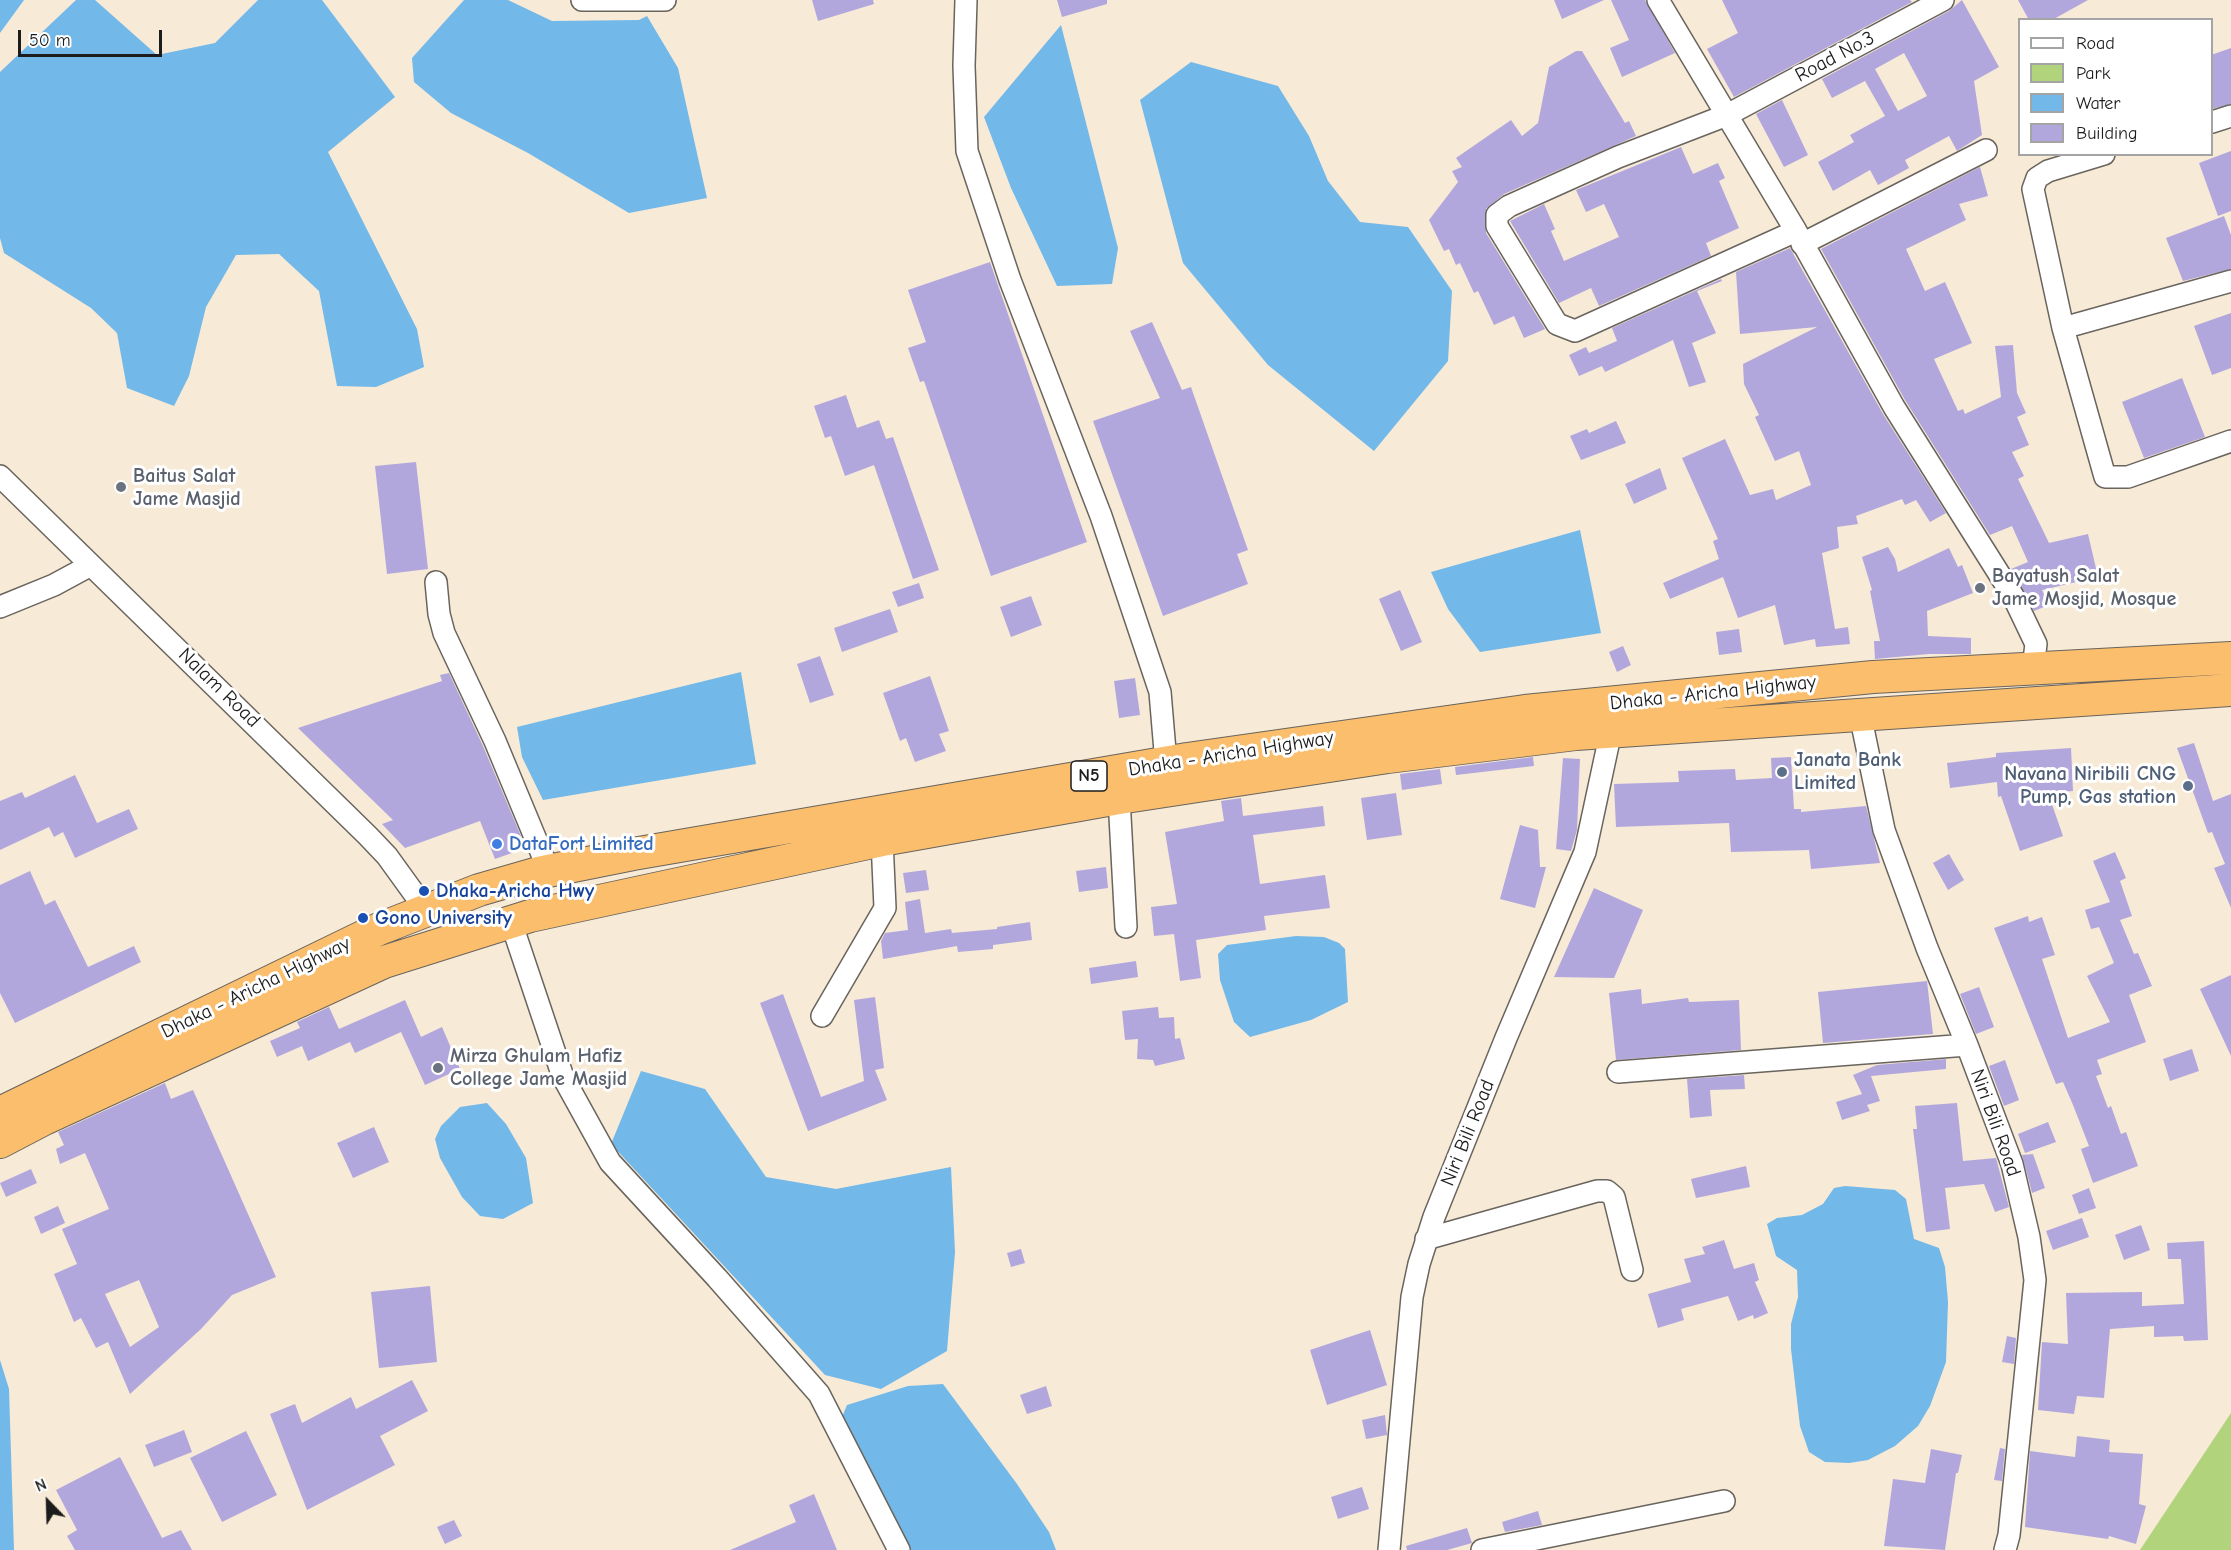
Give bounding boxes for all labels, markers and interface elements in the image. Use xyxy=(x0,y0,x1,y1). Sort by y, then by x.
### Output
scale bar xyxy=(21,18,165,56)
legend xyxy=(2018,18,2213,156)
street label: Road No.3 xyxy=(1791,26,1879,88)
text: 50 m xyxy=(29,30,71,51)
text: Road xyxy=(2076,33,2115,54)
text: Park xyxy=(2076,63,2110,84)
text: Water xyxy=(2076,93,2120,114)
text: Building xyxy=(2076,123,2138,144)
place label: Baitus Salat Jame Masjid xyxy=(133,464,241,511)
marker: Baitus Salat Jame Masjid xyxy=(114,480,128,494)
place label: Bayatush Salat Jame Mosjid, Mosque xyxy=(1992,564,2176,611)
marker: Bayatush Salat Jame Mosjid, Mosque xyxy=(1973,581,1987,595)
street label: Nalam Road xyxy=(173,643,265,733)
street label: Dhaka - Aricha Highway xyxy=(1609,670,1817,716)
street label: Dhaka - Aricha Highway xyxy=(1127,726,1335,782)
place label: Janata Bank Limited xyxy=(1794,748,1901,795)
road number: N5 xyxy=(1071,761,1107,791)
place label: Navana Niribili CNG Pump, Gas station xyxy=(2004,762,2176,809)
marker: Janata Bank Limited xyxy=(1775,765,1789,779)
marker: Navana Niribili CNG Pump, Gas station xyxy=(2181,779,2195,793)
place label: DataFort Limited xyxy=(509,832,654,856)
marker: DataFort Limited xyxy=(490,837,504,851)
place label: Dhaka-Aricha Hwy xyxy=(436,879,594,903)
marker: Dhaka-Aricha Hwy xyxy=(417,884,431,898)
place label: Gono University xyxy=(375,906,512,930)
marker: Gono University xyxy=(356,911,370,925)
street label: Dhaka - Aricha Highway xyxy=(158,932,354,1044)
place label: Mirza Ghulam Hafiz College Jame Masjid xyxy=(450,1044,627,1091)
marker: Mirza Ghulam Hafiz College Jame Masjid xyxy=(431,1061,445,1075)
street label: Niri Bili Road xyxy=(1964,1066,2026,1180)
street label: Niri Bili Road xyxy=(1436,1076,1500,1190)
north arrow xyxy=(18,1472,78,1532)
text: N xyxy=(33,1475,49,1496)

